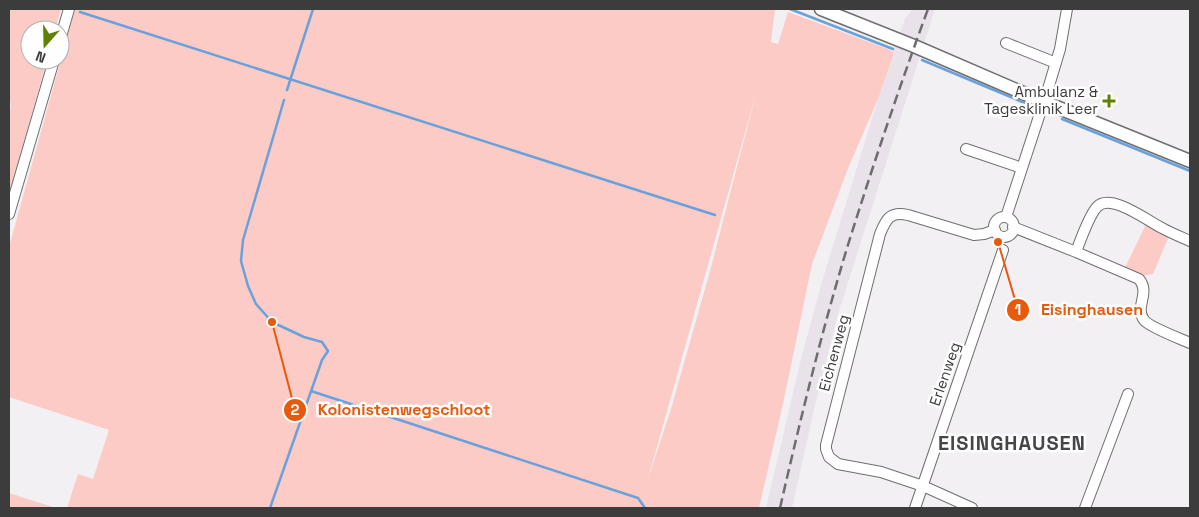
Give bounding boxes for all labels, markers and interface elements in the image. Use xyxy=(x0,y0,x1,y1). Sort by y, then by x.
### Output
north arrow xyxy=(20,20,70,70)
text: N xyxy=(33,47,48,67)
place label: Ambulanz & Tagesklinik Leer xyxy=(984,82,1098,118)
marker: Ambulanz & Tagesklinik Leer xyxy=(1102,94,1116,108)
callout: Eisinghausen xyxy=(1006,294,1153,325)
text: Eisinghausen xyxy=(1041,299,1143,320)
text: 1 xyxy=(1015,300,1021,319)
street label: Eichenweg xyxy=(814,312,853,393)
street label: Erlenweg xyxy=(925,339,964,408)
callout: Kolonistenwegschloot xyxy=(283,394,500,425)
text: Kolonistenwegschloot xyxy=(318,399,490,420)
text: 2 xyxy=(291,400,300,419)
district label: EISINGHAUSEN xyxy=(938,430,1086,456)

